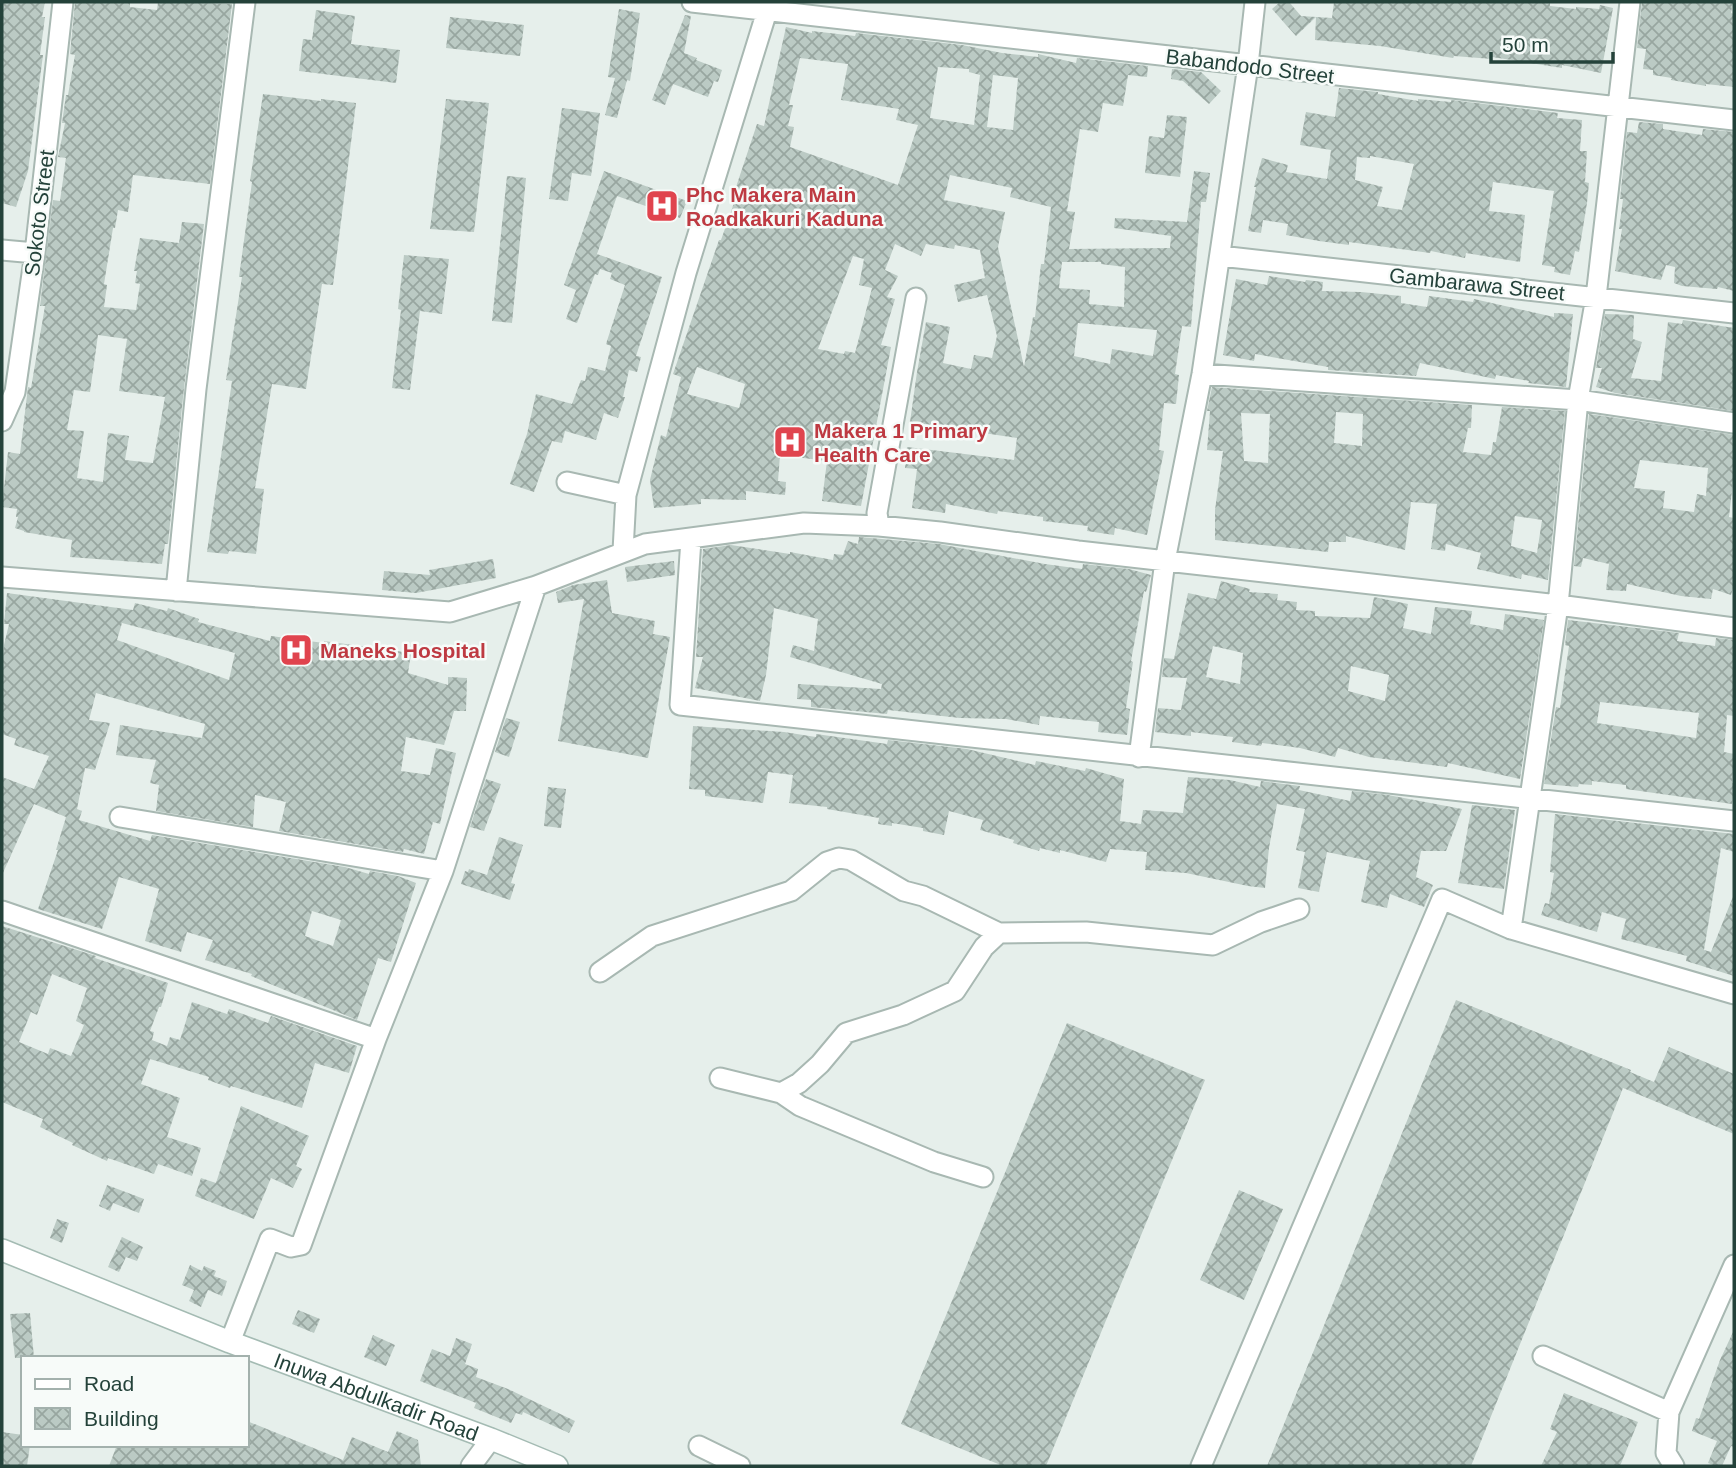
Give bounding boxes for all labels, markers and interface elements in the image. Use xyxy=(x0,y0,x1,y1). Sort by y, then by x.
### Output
scale bar xyxy=(1491,21,1614,65)
text: 50 m xyxy=(1502,33,1549,56)
street label: Babandodo Street xyxy=(1165,44,1336,88)
street label: Sokoto Street xyxy=(20,148,58,278)
place label: Phc Makera Main Roadkakuri Kaduna xyxy=(686,183,884,230)
hospital icon: Phc Makera Main Roadkakuri Kaduna xyxy=(643,187,681,225)
street label: Gambarawa Street xyxy=(1388,263,1566,305)
place label: Makera 1 Primary Health Care xyxy=(814,419,988,466)
hospital icon: Makera 1 Primary Health Care xyxy=(771,423,809,461)
hospital icon: Maneks Hospital xyxy=(277,631,315,669)
place label: Maneks Hospital xyxy=(320,639,486,662)
street label: Inuwa Abdulkadir Road xyxy=(271,1348,482,1445)
legend xyxy=(21,1356,248,1447)
text: Road xyxy=(84,1372,134,1395)
text: Building xyxy=(84,1407,159,1430)

